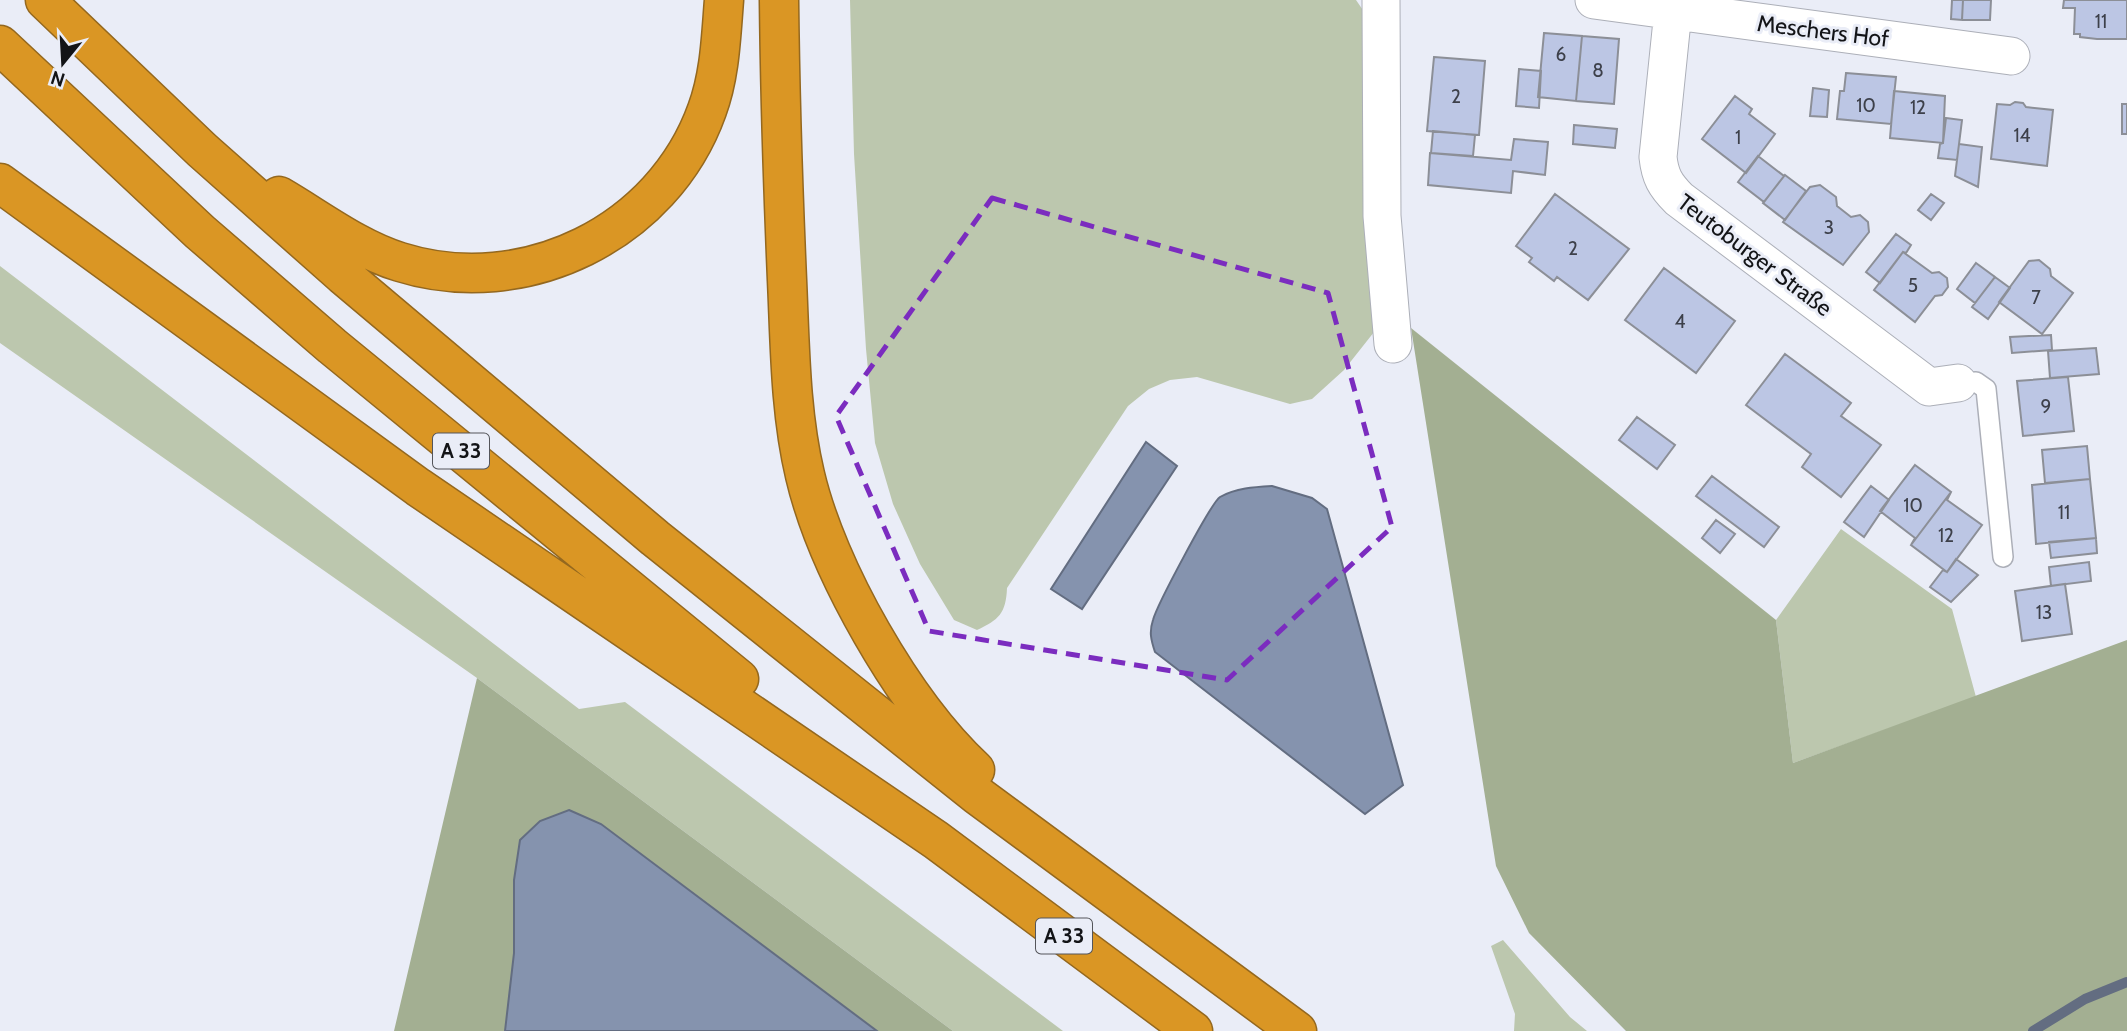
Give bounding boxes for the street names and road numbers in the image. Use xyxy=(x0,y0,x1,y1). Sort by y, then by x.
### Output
street label: Meschers Hof xyxy=(1756,9,1891,53)
street label: Teutoburger Straße xyxy=(1672,188,1838,322)
road number: A 33 xyxy=(433,434,489,468)
road number: A 33 xyxy=(1036,918,1092,954)

